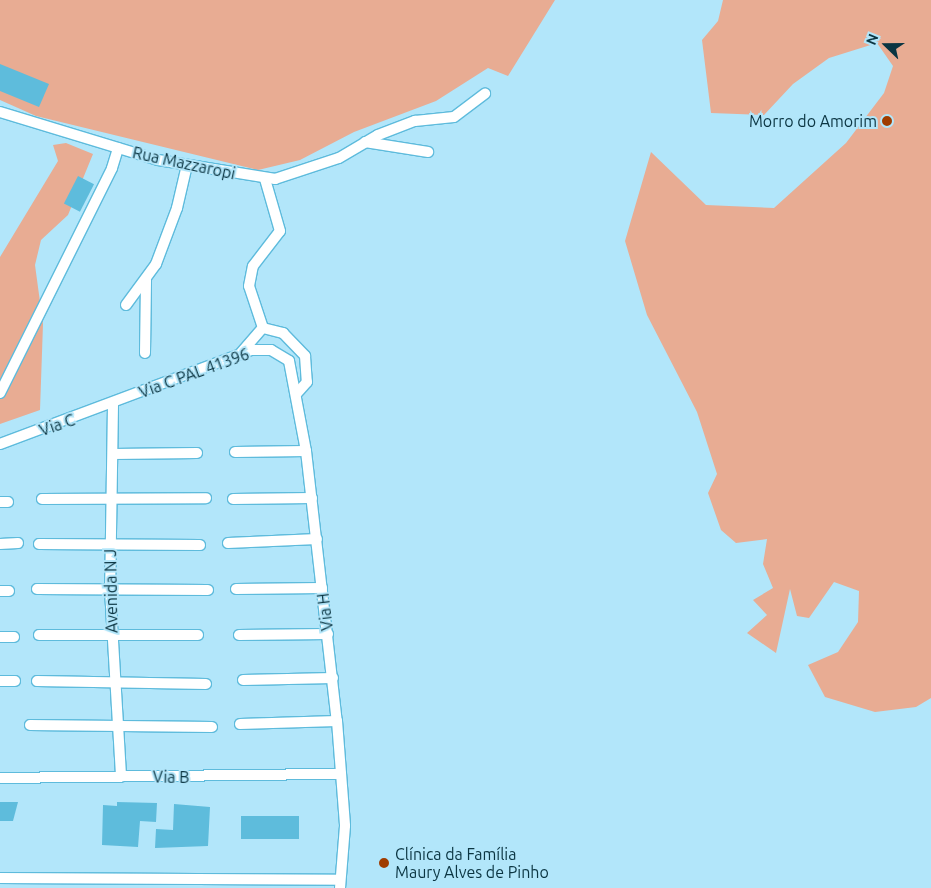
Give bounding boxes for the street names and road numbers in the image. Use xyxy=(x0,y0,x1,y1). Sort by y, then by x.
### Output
street label: Rua Mazzaropi xyxy=(131,143,237,183)
street label: Via C PAL 41396 xyxy=(136,344,252,402)
street label: Via C xyxy=(37,410,77,440)
street label: Avenida N J xyxy=(101,549,121,633)
street label: Via H xyxy=(313,592,337,632)
street label: Via B xyxy=(153,767,189,787)

